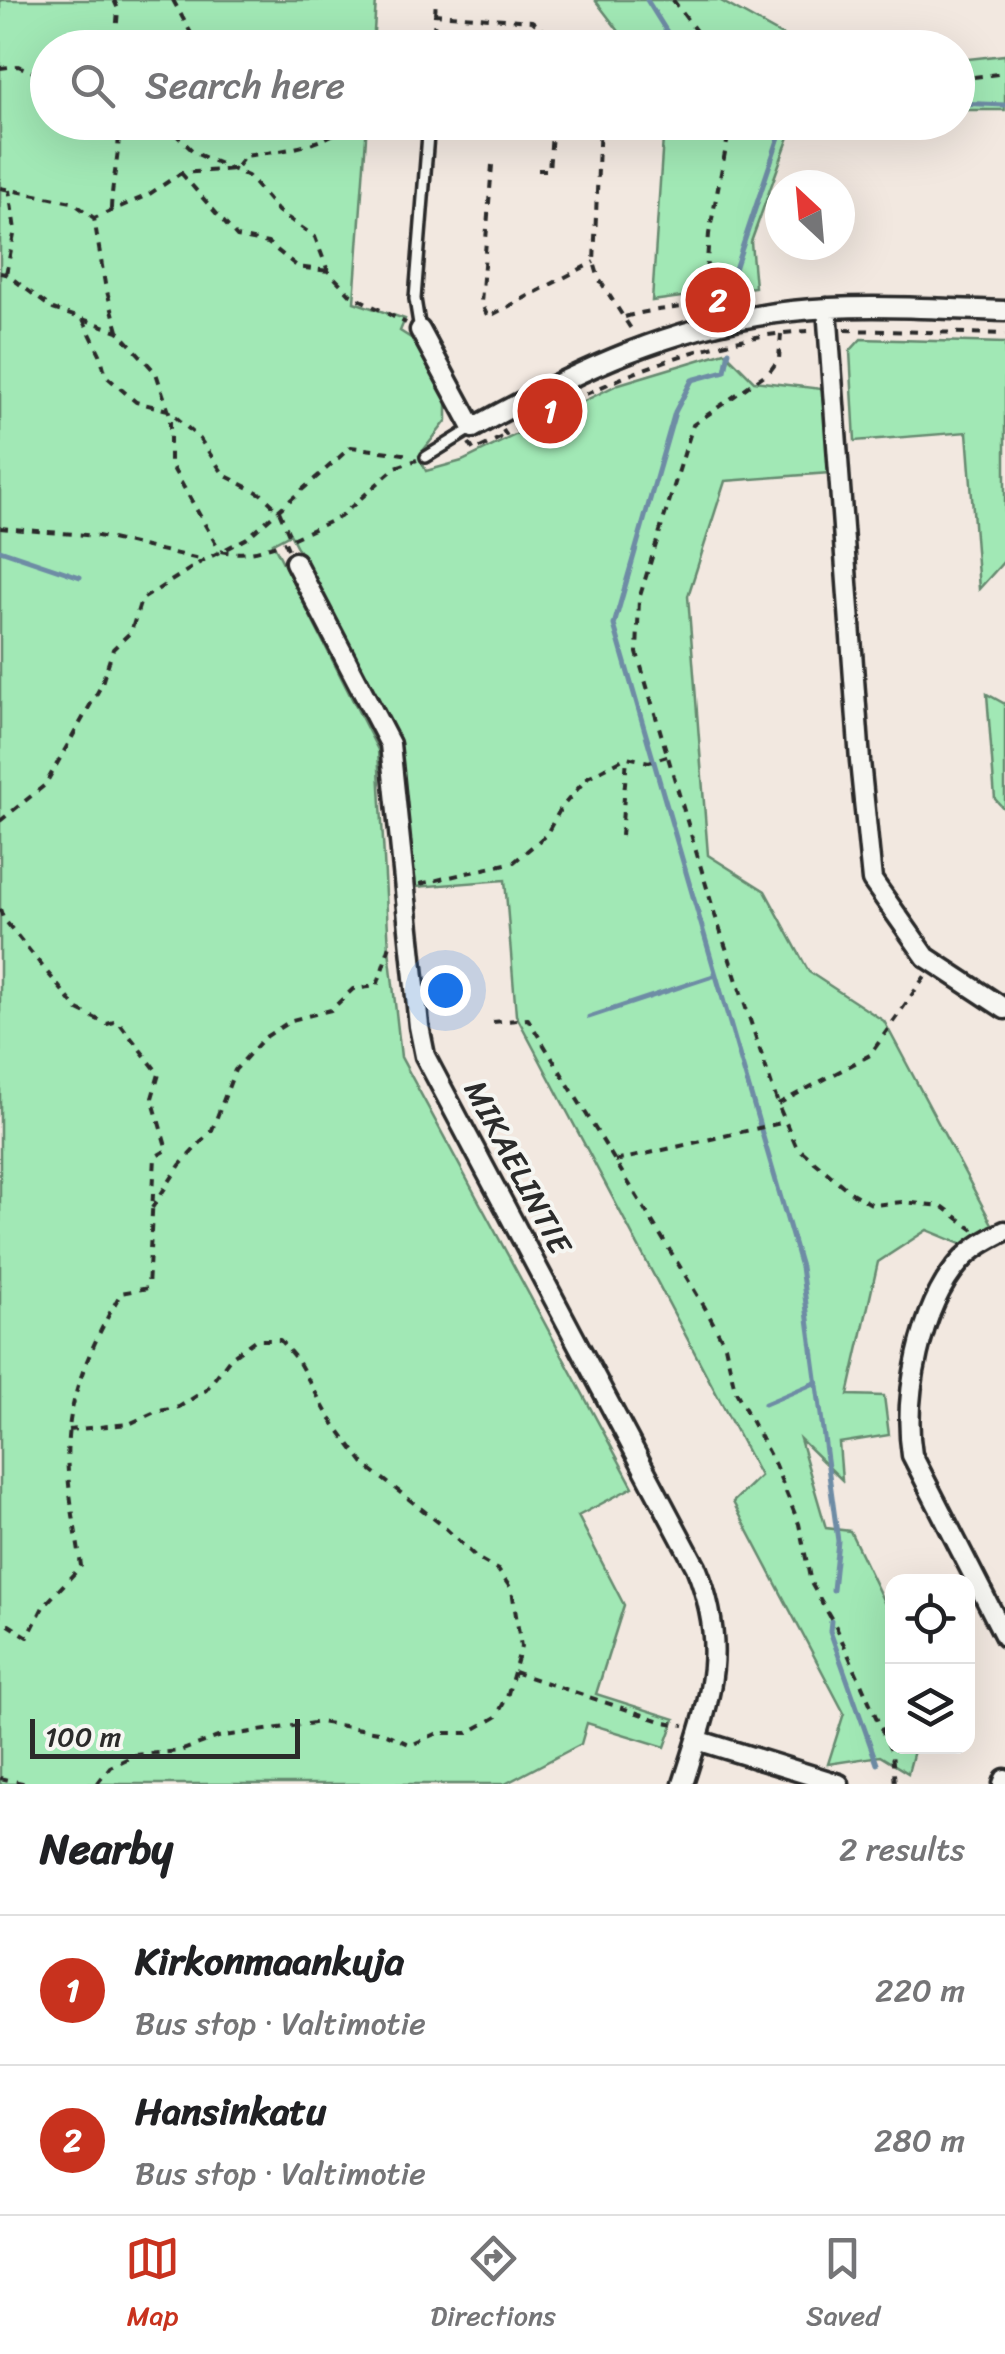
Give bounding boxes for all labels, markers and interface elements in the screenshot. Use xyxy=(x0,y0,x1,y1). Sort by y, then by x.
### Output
search box xyxy=(30,30,975,140)
text: Search here xyxy=(145,52,345,119)
icon: search xyxy=(65,58,120,113)
north arrow xyxy=(765,170,855,260)
pin: 2 xyxy=(686,262,750,338)
pin: 1 xyxy=(518,374,582,448)
your location xyxy=(420,965,471,1016)
street label: MIKAELINTIE xyxy=(448,1070,589,1267)
map controls xyxy=(885,1574,975,1754)
button: locate xyxy=(885,1574,975,1664)
button: layers xyxy=(885,1664,975,1754)
text: 100 m xyxy=(45,1712,121,1761)
scale bar xyxy=(30,1714,300,1758)
text: Nearby xyxy=(40,1812,173,1886)
text: 2 results xyxy=(839,1821,965,1878)
text: Kirkonmaankuja xyxy=(135,1928,404,1995)
text: 1 xyxy=(66,1962,79,2019)
text: 220 m xyxy=(875,1962,965,2019)
text: Bus stop · Valtimotie xyxy=(135,1995,426,2052)
text: Hansinkatu xyxy=(135,2078,326,2145)
text: 2 xyxy=(63,2112,82,2169)
text: 280 m xyxy=(874,2112,965,2169)
text: Bus stop · Valtimotie xyxy=(135,2145,426,2202)
tab: Map xyxy=(125,2231,180,2340)
tab: Directions xyxy=(430,2231,556,2340)
tab: Saved xyxy=(806,2231,880,2340)

